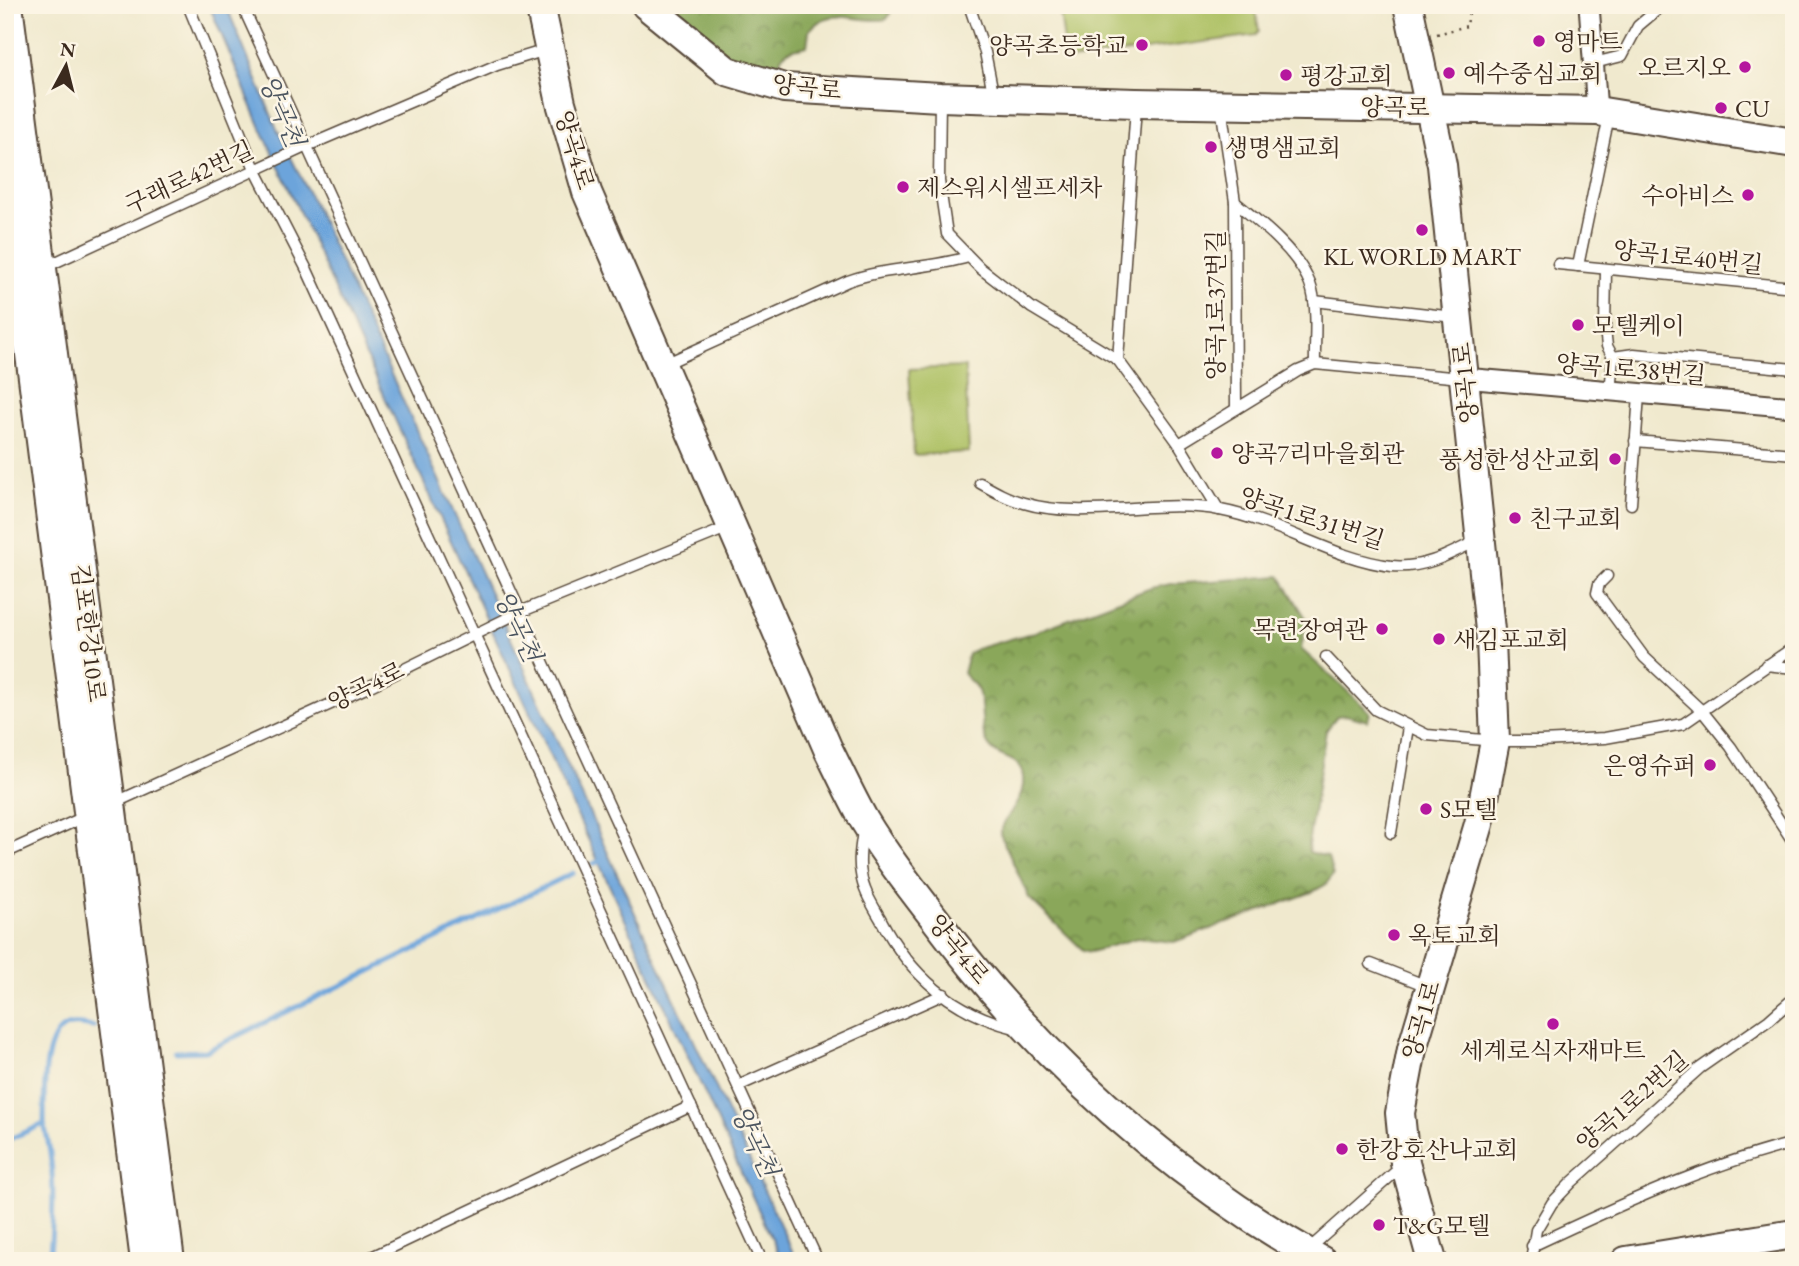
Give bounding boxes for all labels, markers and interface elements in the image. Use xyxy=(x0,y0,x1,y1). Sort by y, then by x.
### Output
place label: 영마트 xyxy=(1553,26,1623,57)
place label: 양곡초등학교 xyxy=(989,30,1128,61)
north arrow xyxy=(32,32,102,102)
marker: 영마트 xyxy=(1531,33,1547,49)
text: N xyxy=(59,36,78,63)
marker: 양곡초등학교 xyxy=(1134,37,1150,53)
place label: 오르지오 xyxy=(1638,52,1731,83)
place label: 예수중심교회 xyxy=(1463,58,1602,89)
marker: 오르지오 xyxy=(1737,59,1753,75)
place label: 평강교회 xyxy=(1300,60,1393,91)
marker: 예수중심교회 xyxy=(1441,65,1457,81)
marker: 평강교회 xyxy=(1278,67,1294,83)
street label: 양곡로 xyxy=(771,68,843,106)
water label: 양곡천 xyxy=(252,70,313,154)
street label: 양곡로 xyxy=(1360,91,1430,123)
place label: CU xyxy=(1735,93,1770,124)
marker: CU xyxy=(1713,100,1729,116)
street label: 양곡4로 xyxy=(548,107,602,193)
place label: 생명샘교회 xyxy=(1225,132,1341,163)
street label: 구래로42번길 xyxy=(119,134,259,220)
marker: 생명샘교회 xyxy=(1203,139,1219,155)
place label: 제스워시셀프세차 xyxy=(917,172,1102,203)
marker: 제스워시셀프세차 xyxy=(895,179,911,195)
place label: 수아비스 xyxy=(1641,180,1734,211)
marker: 수아비스 xyxy=(1740,187,1756,203)
marker: KL WORLD MART xyxy=(1414,222,1430,238)
street label: 양곡1로37번길 xyxy=(1200,230,1231,380)
street label: 양곡1로40번길 xyxy=(1612,234,1764,280)
place label: KL WORLD MART xyxy=(1323,241,1522,272)
place label: 모텔케이 xyxy=(1592,310,1685,341)
marker: 모텔케이 xyxy=(1570,317,1586,333)
street label: 양곡1로 xyxy=(1445,341,1485,425)
street label: 양곡1로38번길 xyxy=(1555,347,1707,391)
place label: 양곡7리마을회관 xyxy=(1231,438,1405,469)
place label: 풍성한성산교회 xyxy=(1439,444,1601,475)
marker: 양곡7리마을회관 xyxy=(1209,445,1225,461)
marker: 풍성한성산교회 xyxy=(1607,451,1623,467)
street label: 양곡1로31번길 xyxy=(1236,480,1388,556)
place label: 친구교회 xyxy=(1529,503,1622,534)
marker: 친구교회 xyxy=(1507,510,1523,526)
street label: 김포한강10로 xyxy=(65,562,113,704)
water label: 양곡천 xyxy=(487,585,550,669)
place label: 목련장여관 xyxy=(1252,614,1368,645)
marker: 목련장여관 xyxy=(1374,621,1390,637)
place label: 새김포교회 xyxy=(1453,624,1569,655)
marker: 새김포교회 xyxy=(1431,631,1447,647)
street label: 양곡4로 xyxy=(323,654,409,718)
place label: 은영슈퍼 xyxy=(1603,750,1696,781)
marker: 은영슈퍼 xyxy=(1702,757,1718,773)
place label: S모텔 xyxy=(1440,794,1498,825)
marker: S모텔 xyxy=(1418,801,1434,817)
street label: 양곡4로 xyxy=(921,908,997,990)
place label: 옥토교회 xyxy=(1408,920,1501,951)
marker: 옥토교회 xyxy=(1386,927,1402,943)
street label: 양곡1로 xyxy=(1395,977,1447,1063)
marker: 세계로식자재마트 xyxy=(1545,1016,1561,1032)
place label: 세계로식자재마트 xyxy=(1460,1035,1646,1066)
street label: 양곡1로2번길 xyxy=(1569,1044,1695,1158)
water label: 양곡천 xyxy=(724,1100,787,1184)
place label: 한강호산나교회 xyxy=(1356,1134,1518,1165)
marker: 한강호산나교회 xyxy=(1334,1141,1350,1157)
place label: T&G모텔 xyxy=(1393,1210,1490,1241)
marker: T&G모텔 xyxy=(1371,1217,1387,1233)

